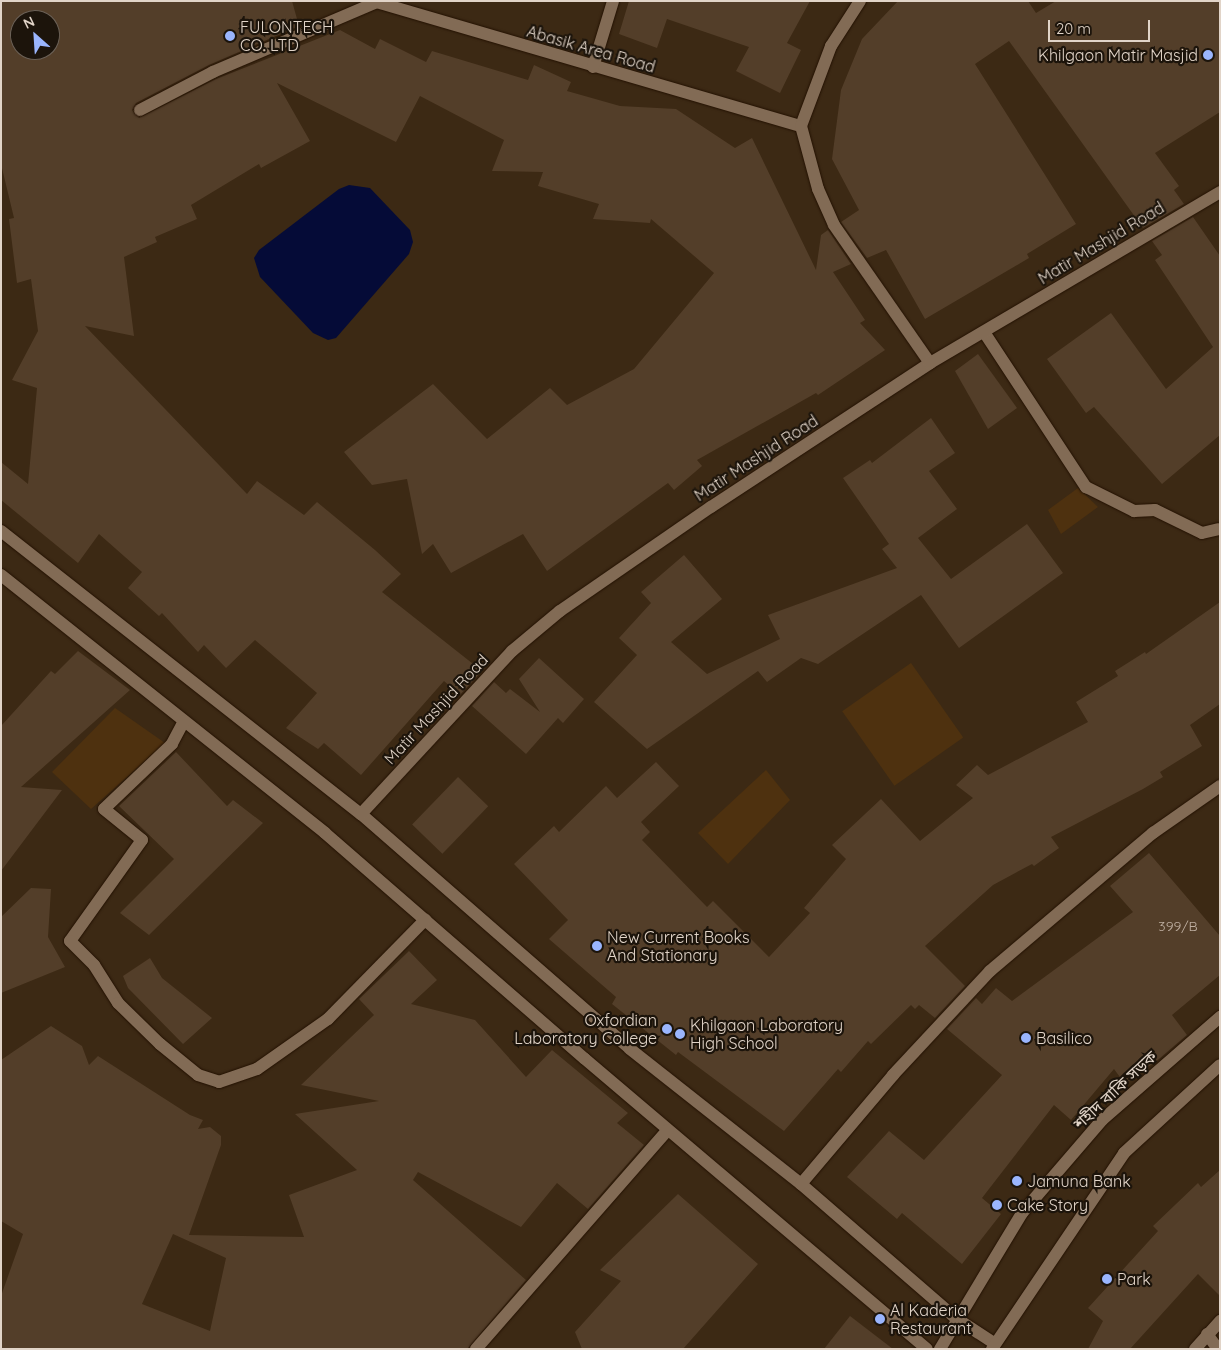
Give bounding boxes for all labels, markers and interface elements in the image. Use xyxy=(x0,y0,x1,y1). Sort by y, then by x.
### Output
north arrow xyxy=(10,10,60,60)
scale bar xyxy=(1051,10,1154,42)
text: N xyxy=(20,12,37,33)
place label: FULONTECH CO. LTD xyxy=(240,17,333,55)
text: 20 m xyxy=(1056,19,1091,38)
street label: Abasik Area Road xyxy=(525,21,657,77)
marker: FULONTECH CO. LTD xyxy=(224,30,236,42)
place label: Khilgaon Matir Masjid xyxy=(1038,45,1198,65)
marker: Khilgaon Matir Masjid xyxy=(1202,49,1214,61)
street label: Matir Mashjid Road xyxy=(1035,198,1167,288)
street label: Matir Mashjid Road xyxy=(691,411,821,505)
street label: Matir Mashjid Road xyxy=(380,650,492,768)
house number: 399/B xyxy=(1158,918,1198,934)
place label: New Current Books And Stationary xyxy=(607,927,749,965)
marker: New Current Books And Stationary xyxy=(591,940,603,952)
place label: Oxfordian Laboratory College xyxy=(514,1010,657,1048)
place label: Khilgaon Laboratory High School xyxy=(690,1015,843,1053)
marker: Oxfordian Laboratory College xyxy=(661,1023,673,1035)
marker: Khilgaon Laboratory High School xyxy=(674,1028,686,1040)
place label: Basilico xyxy=(1036,1028,1092,1048)
marker: Basilico xyxy=(1020,1032,1032,1044)
street label: শহীদ বাকি সড়ক xyxy=(1070,1047,1160,1133)
place label: Jamuna Bank xyxy=(1027,1171,1131,1191)
marker: Jamuna Bank xyxy=(1011,1175,1023,1187)
place label: Cake Story xyxy=(1007,1195,1088,1215)
marker: Cake Story xyxy=(991,1199,1003,1211)
place label: Park xyxy=(1117,1269,1151,1289)
marker: Park xyxy=(1101,1273,1113,1285)
place label: Al Kaderia Restaurant xyxy=(890,1300,972,1338)
marker: Al Kaderia Restaurant xyxy=(874,1313,886,1325)

